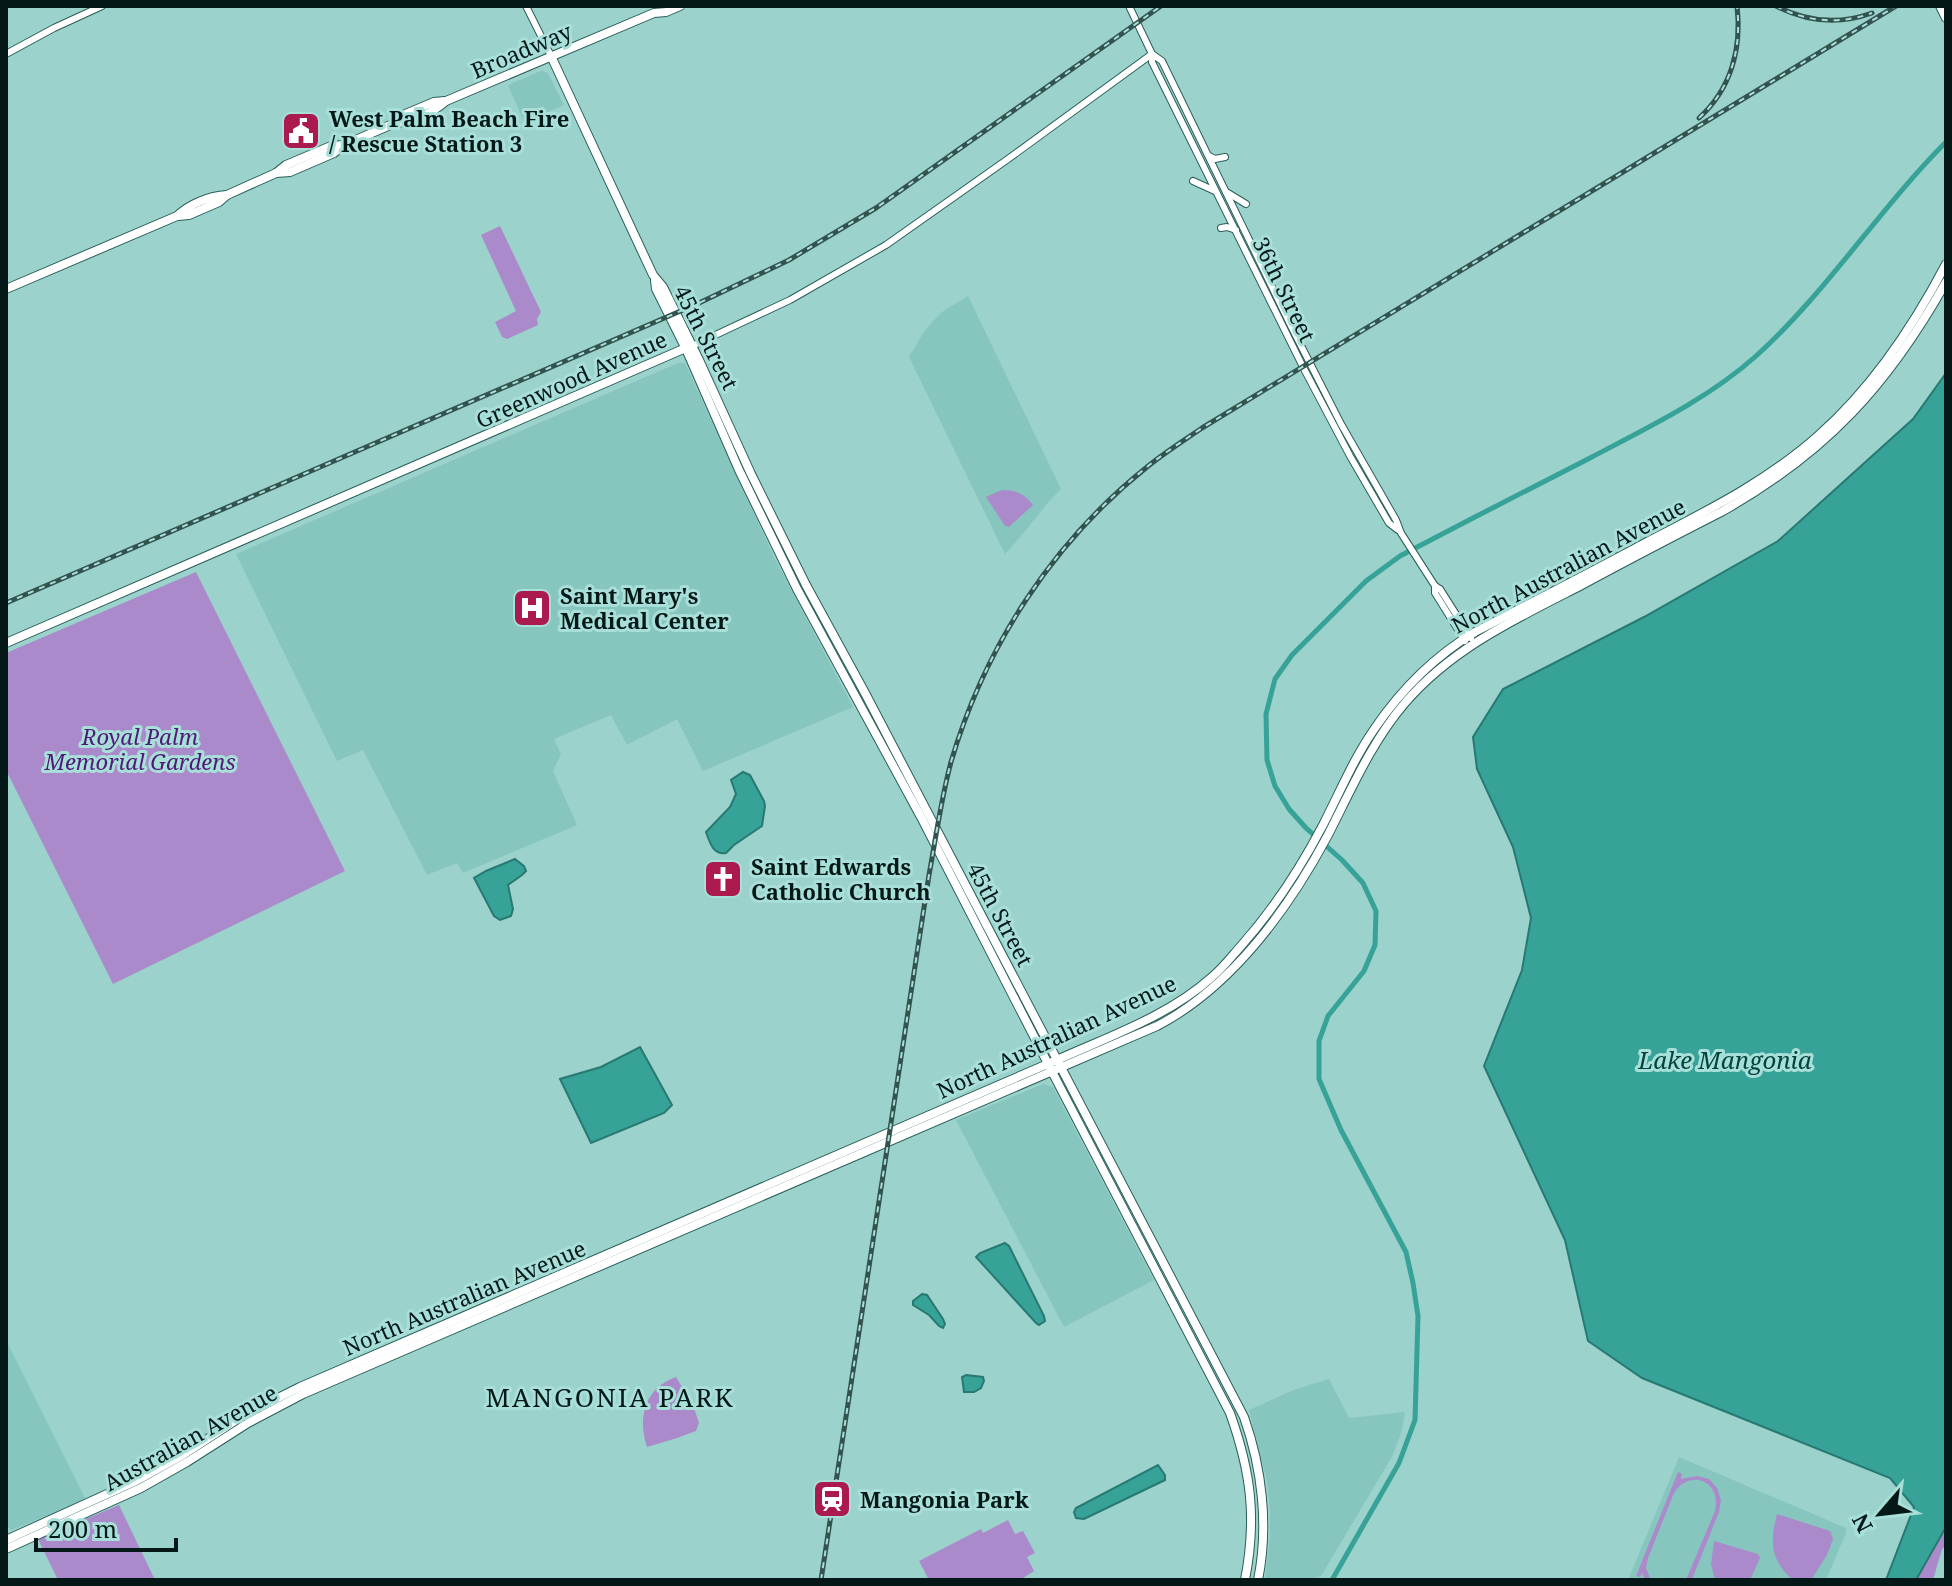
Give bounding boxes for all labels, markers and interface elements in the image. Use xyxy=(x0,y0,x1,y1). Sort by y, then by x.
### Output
street label: Broadway xyxy=(466,15,576,85)
place label: West Palm Beach Fire / Rescue Station 3 xyxy=(329,103,569,158)
public building icon: West Palm Beach Fire / Rescue Station 3 xyxy=(280,110,322,152)
street label: 36th Street xyxy=(1247,231,1323,347)
street label: 45th Street xyxy=(668,280,746,395)
street label: Greenwood Avenue xyxy=(471,323,671,435)
street label: North Australian Avenue xyxy=(1446,490,1690,640)
place label: Saint Mary's Medical Center xyxy=(560,580,729,635)
hospital icon: Saint Mary's Medical Center xyxy=(511,587,553,629)
park label: Royal Palm Memorial Gardens xyxy=(43,721,236,776)
place label: Saint Edwards Catholic Church xyxy=(751,851,931,906)
street label: 45th Street xyxy=(961,857,1041,971)
church icon: Saint Edwards Catholic Church xyxy=(702,858,744,900)
street label: North Australian Avenue xyxy=(931,967,1181,1105)
water label: Lake Mangonia xyxy=(1637,1043,1812,1076)
street label: North Australian Avenue xyxy=(338,1232,590,1362)
street label: Australian Avenue xyxy=(98,1377,282,1497)
district label: MANGONIA PARK xyxy=(486,1379,734,1415)
north arrow xyxy=(1840,1474,1920,1554)
station icon: Mangonia Park xyxy=(811,1478,853,1520)
place label: Mangonia Park xyxy=(860,1484,1029,1514)
scale bar xyxy=(36,1502,176,1552)
text: N xyxy=(1844,1509,1879,1539)
text: 200 m xyxy=(48,1512,117,1545)

